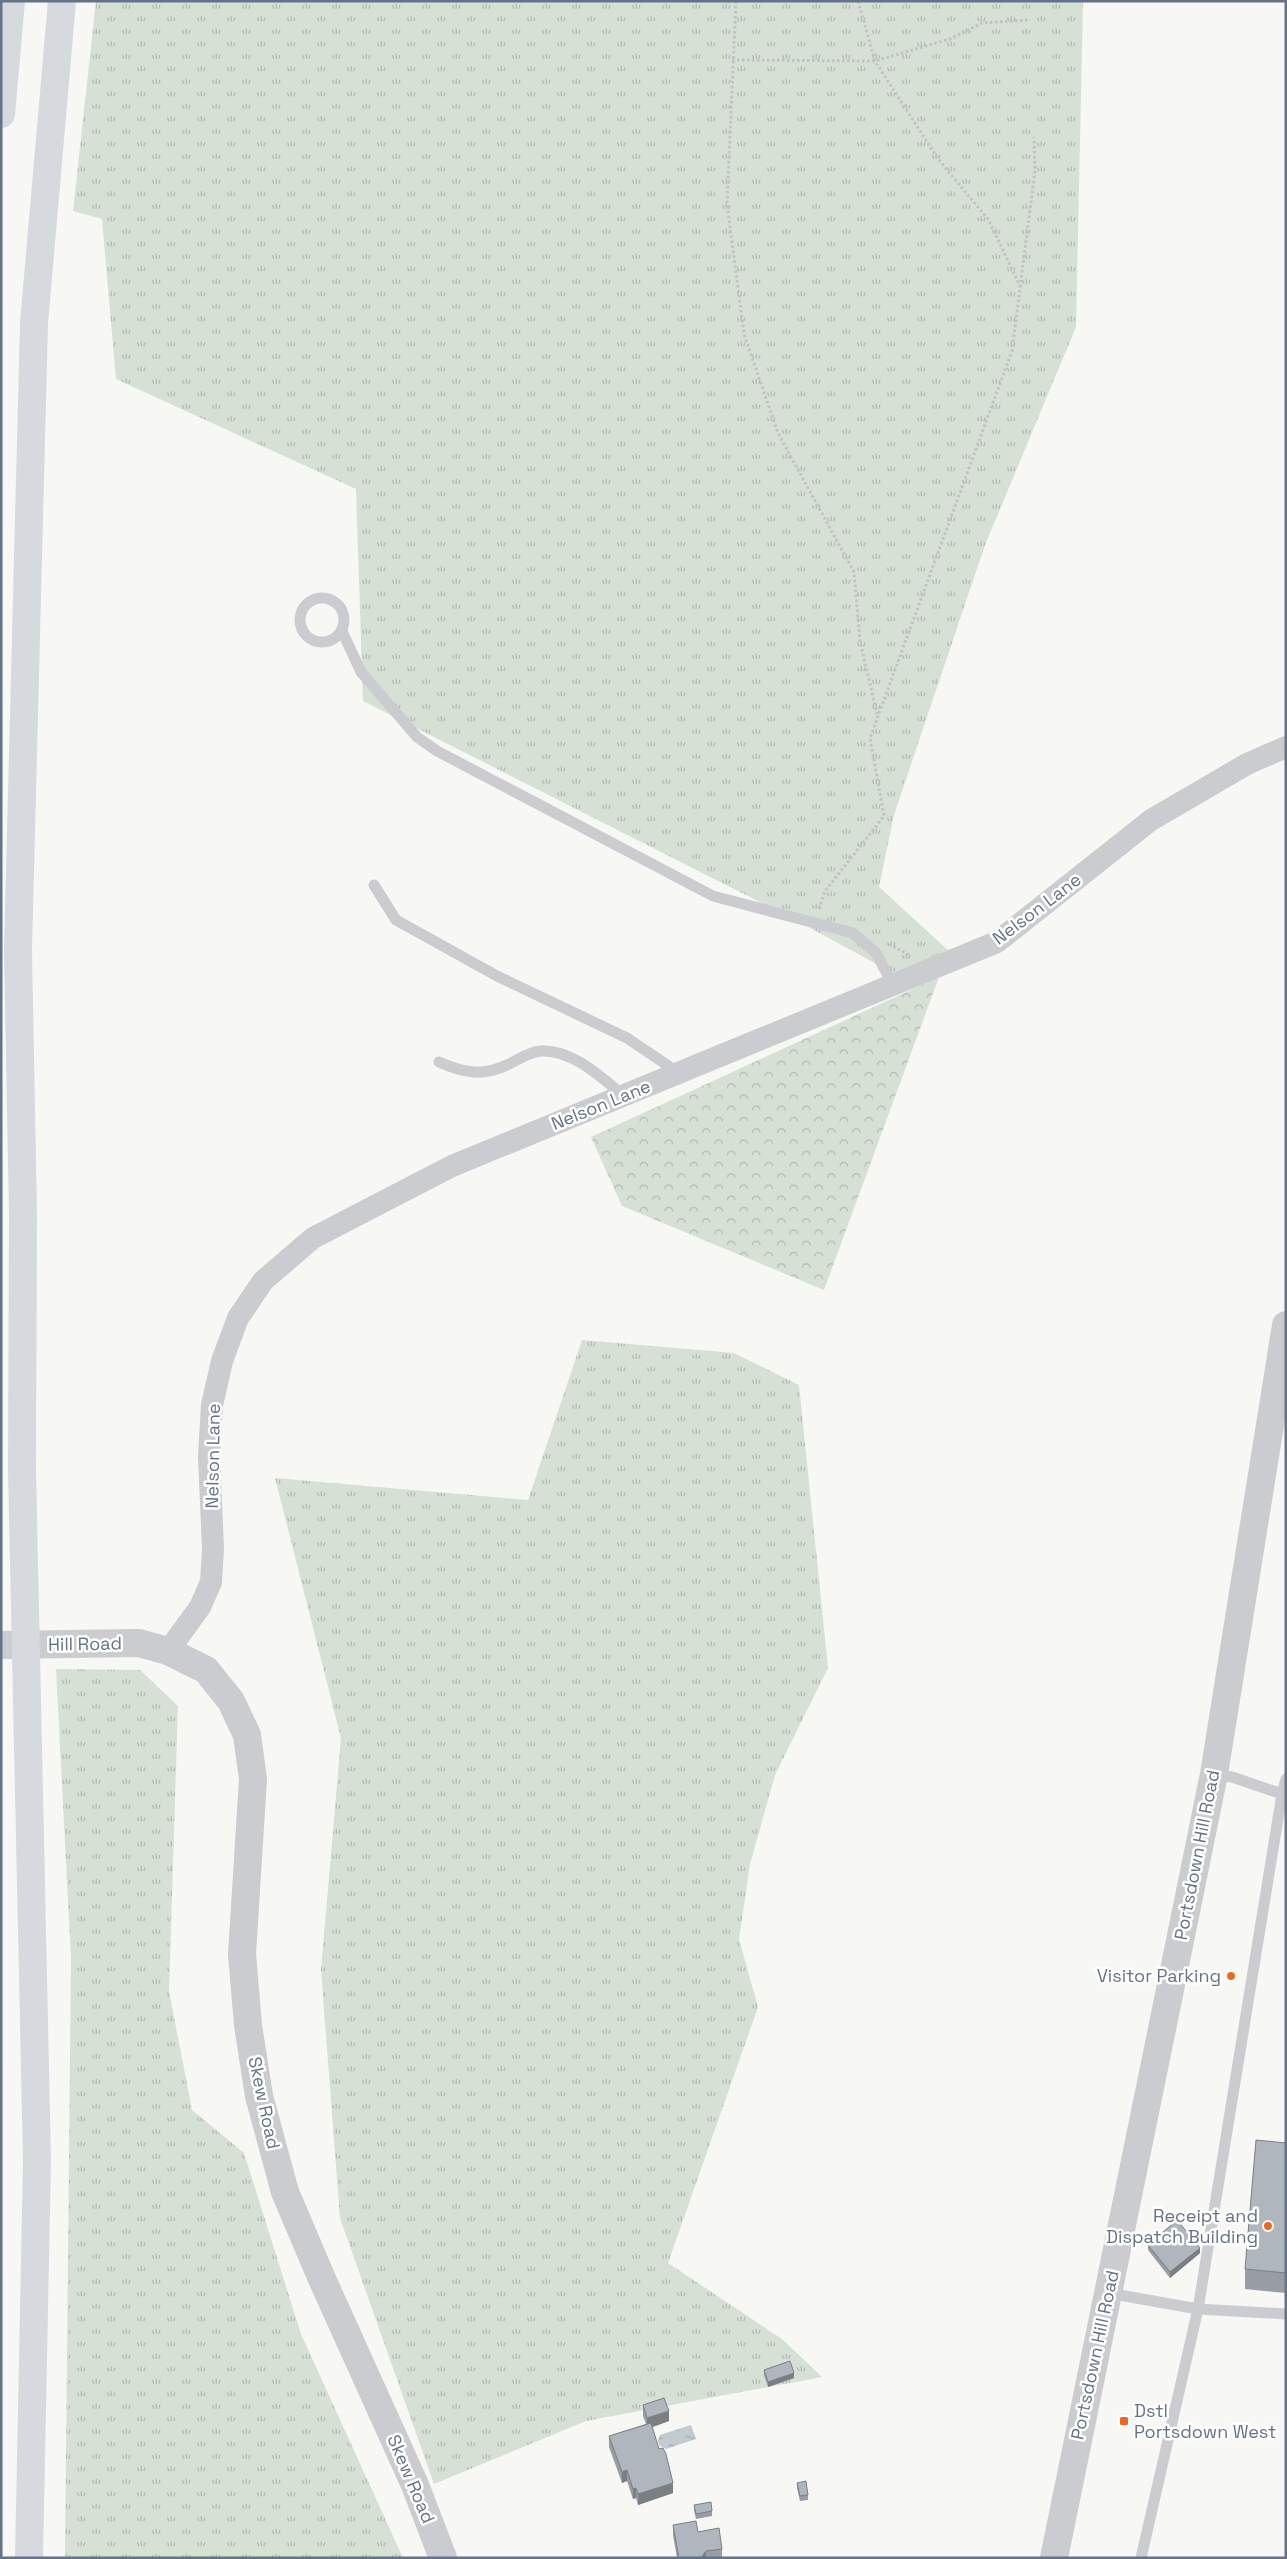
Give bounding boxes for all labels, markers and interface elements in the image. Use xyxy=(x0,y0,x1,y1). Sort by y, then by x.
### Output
street label: Nelson Lane xyxy=(988,868,1086,949)
street label: Nelson Lane xyxy=(548,1074,654,1135)
street label: Nelson Lane xyxy=(200,1403,225,1509)
street label: Hill Road xyxy=(48,1631,122,1656)
street label: Portsdown Hill Road xyxy=(1169,1768,1224,1942)
place label: Visitor Parking xyxy=(1097,1964,1221,1987)
marker: Visitor Parking xyxy=(1225,1970,1237,1982)
street label: Skew Road xyxy=(243,2055,286,2151)
place label: Receipt and Dispatch Building xyxy=(1106,2204,1258,2248)
marker: Receipt and Dispatch Building xyxy=(1262,2220,1274,2232)
street label: Portsdown Hill Road xyxy=(1065,2268,1124,2442)
place label: Dstl Portsdown West xyxy=(1134,2399,1276,2443)
marker: Dstl Portsdown West xyxy=(1118,2415,1130,2427)
street label: Skew Road xyxy=(383,2431,440,2527)

